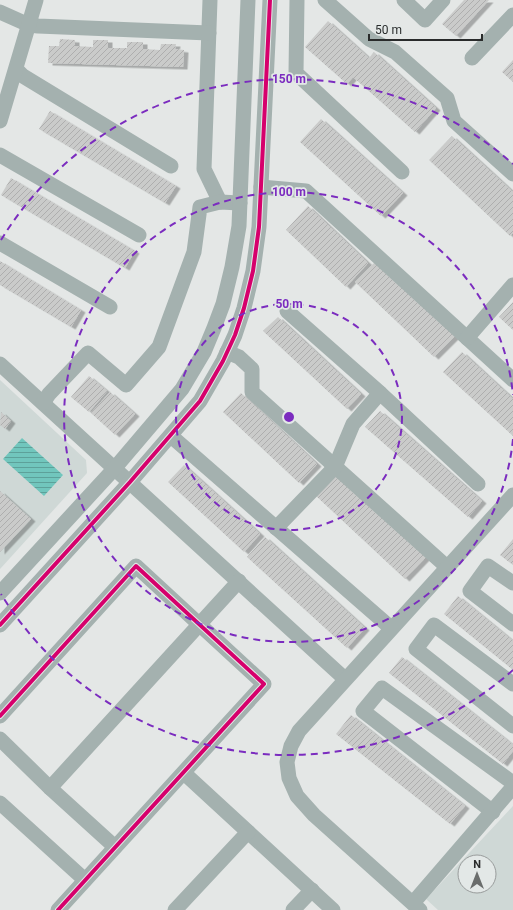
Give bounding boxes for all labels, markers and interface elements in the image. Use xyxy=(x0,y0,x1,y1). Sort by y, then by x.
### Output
scale bar xyxy=(369,16,482,42)
text: 50 m xyxy=(375,23,402,37)
text: 150 m xyxy=(272,72,306,86)
text: 100 m xyxy=(272,185,306,199)
text: 50 m xyxy=(275,297,303,311)
centre of rings xyxy=(282,410,296,424)
north arrow xyxy=(457,854,497,894)
text: N xyxy=(473,858,481,871)

